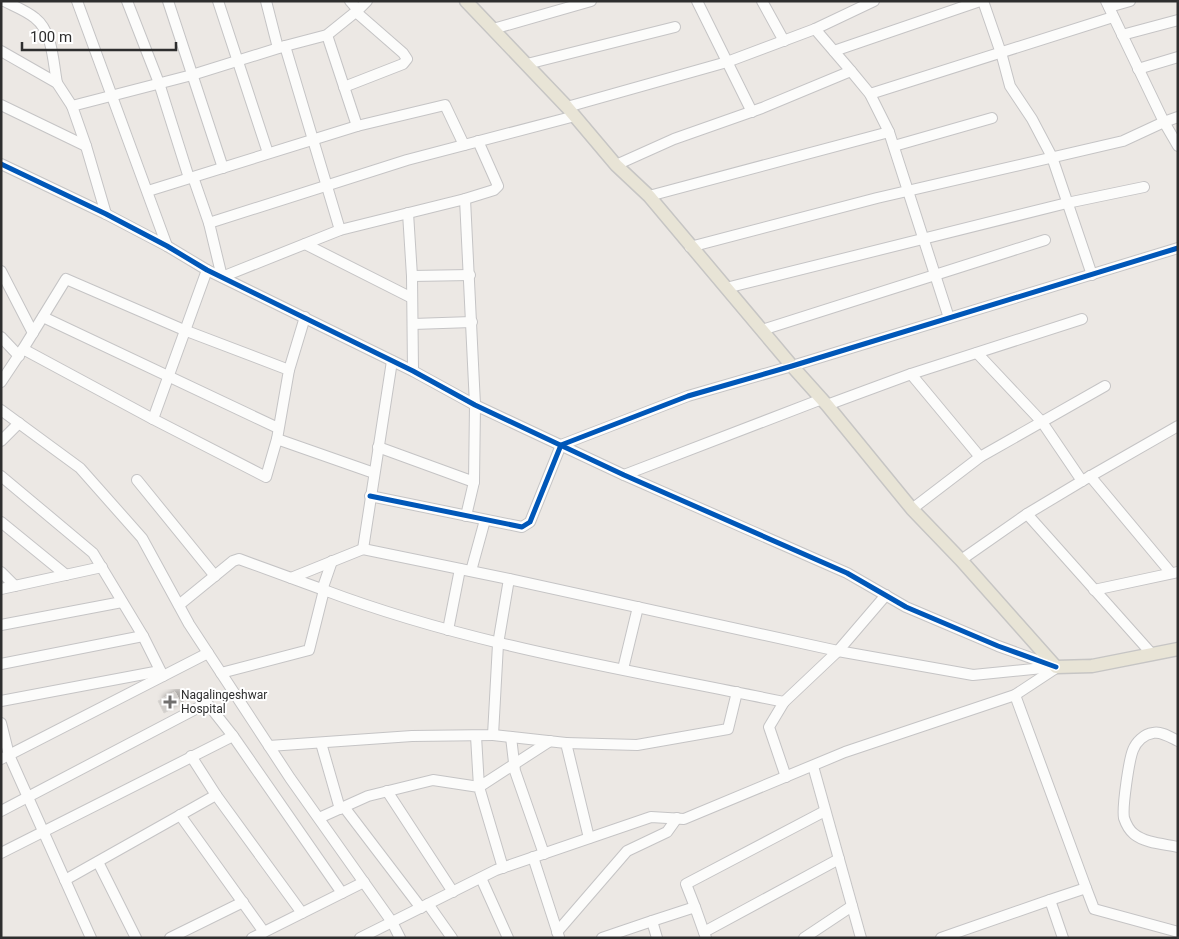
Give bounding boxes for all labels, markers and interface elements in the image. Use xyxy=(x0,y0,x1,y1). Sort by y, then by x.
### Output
scale bar xyxy=(22,20,176,52)
text: 100 m xyxy=(30,28,72,46)
place label: Nagalingeshwar Hospital xyxy=(181,688,267,716)
marker: Nagalingeshwar Hospital xyxy=(163,695,177,709)

